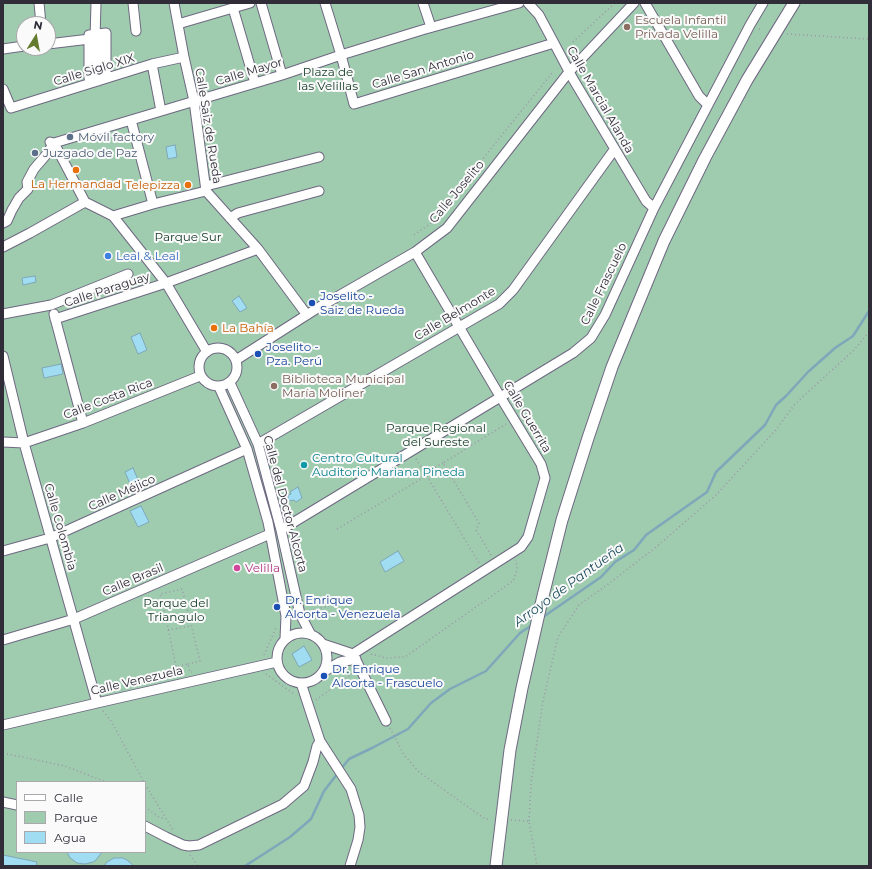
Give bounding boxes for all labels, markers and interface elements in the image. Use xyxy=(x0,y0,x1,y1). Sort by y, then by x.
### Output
place label: Escuela Infantil Privada Velilla xyxy=(635,13,727,41)
north arrow xyxy=(16,16,56,56)
text: N xyxy=(32,17,44,33)
marker: Escuela Infantil Privada Velilla xyxy=(622,22,632,32)
street label: Calle Marcial Alanda xyxy=(563,44,637,156)
street label: Calle San Antonio xyxy=(370,48,476,92)
street label: Calle Siglo XIX xyxy=(52,51,136,89)
street label: Calle Mayor xyxy=(214,55,284,89)
park label: Plaza de las Velillas xyxy=(298,65,358,93)
street label: Calle Saiz de Rueda xyxy=(192,67,224,185)
place label: Móvil factory xyxy=(78,130,154,144)
marker: Móvil factory xyxy=(65,132,75,142)
place label: Juzgado de Paz xyxy=(43,146,137,160)
marker: Juzgado de Paz xyxy=(30,148,40,158)
street label: Calle Joselito xyxy=(427,158,487,226)
marker: La Hermandad xyxy=(71,165,81,175)
place label: La Hermandad xyxy=(31,177,121,191)
place label: Telepizza xyxy=(125,178,180,192)
marker: Telepizza xyxy=(183,180,193,190)
park label: Parque Sur xyxy=(154,230,222,244)
street label: Calle Frascuelo xyxy=(578,240,630,328)
place label: Leal & Leal xyxy=(116,249,179,263)
marker: Leal & Leal xyxy=(103,251,113,261)
street label: Calle Paraguay xyxy=(63,269,151,311)
street label: Calle Belmonte xyxy=(412,284,498,344)
place label: Joselito - Saiz de Rueda xyxy=(320,289,405,317)
marker: Joselito - Saiz de Rueda xyxy=(307,298,317,308)
place label: La Bahía xyxy=(222,321,274,335)
marker: La Bahía xyxy=(209,323,219,333)
place label: Joselito - Pza. Perú xyxy=(266,340,322,368)
marker: Joselito - Pza. Perú xyxy=(253,349,263,359)
place label: Biblioteca Municipal María Moliner xyxy=(282,372,404,400)
street label: Calle Costa Rica xyxy=(61,375,155,423)
street label: Calle Guerrita xyxy=(500,378,554,456)
marker: Biblioteca Municipal María Moliner xyxy=(269,381,279,391)
park label: Parque Regional del Sureste xyxy=(386,421,486,449)
street label: Calle del Doctor Alcorta xyxy=(260,434,310,574)
place label: Centro Cultural Auditorio Mariana Pineda xyxy=(312,451,465,479)
marker: Centro Cultural Auditorio Mariana Pineda xyxy=(299,460,309,470)
street label: Calle Méjico xyxy=(86,472,158,514)
street label: Calle Colombia xyxy=(41,482,79,572)
water label: Arroyo de Pantueña xyxy=(511,540,627,630)
street label: Calle Brasil xyxy=(100,561,166,599)
place label: Velilla xyxy=(245,561,280,575)
marker: Velilla xyxy=(232,563,242,573)
place label: Dr. Enrique Alcorta - Venezuela xyxy=(285,593,401,621)
park label: Parque del Triangulo xyxy=(143,596,209,624)
marker: Dr. Enrique Alcorta - Venezuela xyxy=(272,602,282,612)
place label: Dr. Enrique Alcorta - Frascuelo xyxy=(332,662,443,690)
street label: Calle Venezuela xyxy=(89,663,185,699)
marker: Dr. Enrique Alcorta - Frascuelo xyxy=(319,671,329,681)
legend xyxy=(16,781,146,853)
text: Calle xyxy=(54,790,83,805)
text: Parque xyxy=(54,810,98,825)
text: Agua xyxy=(54,830,86,845)

